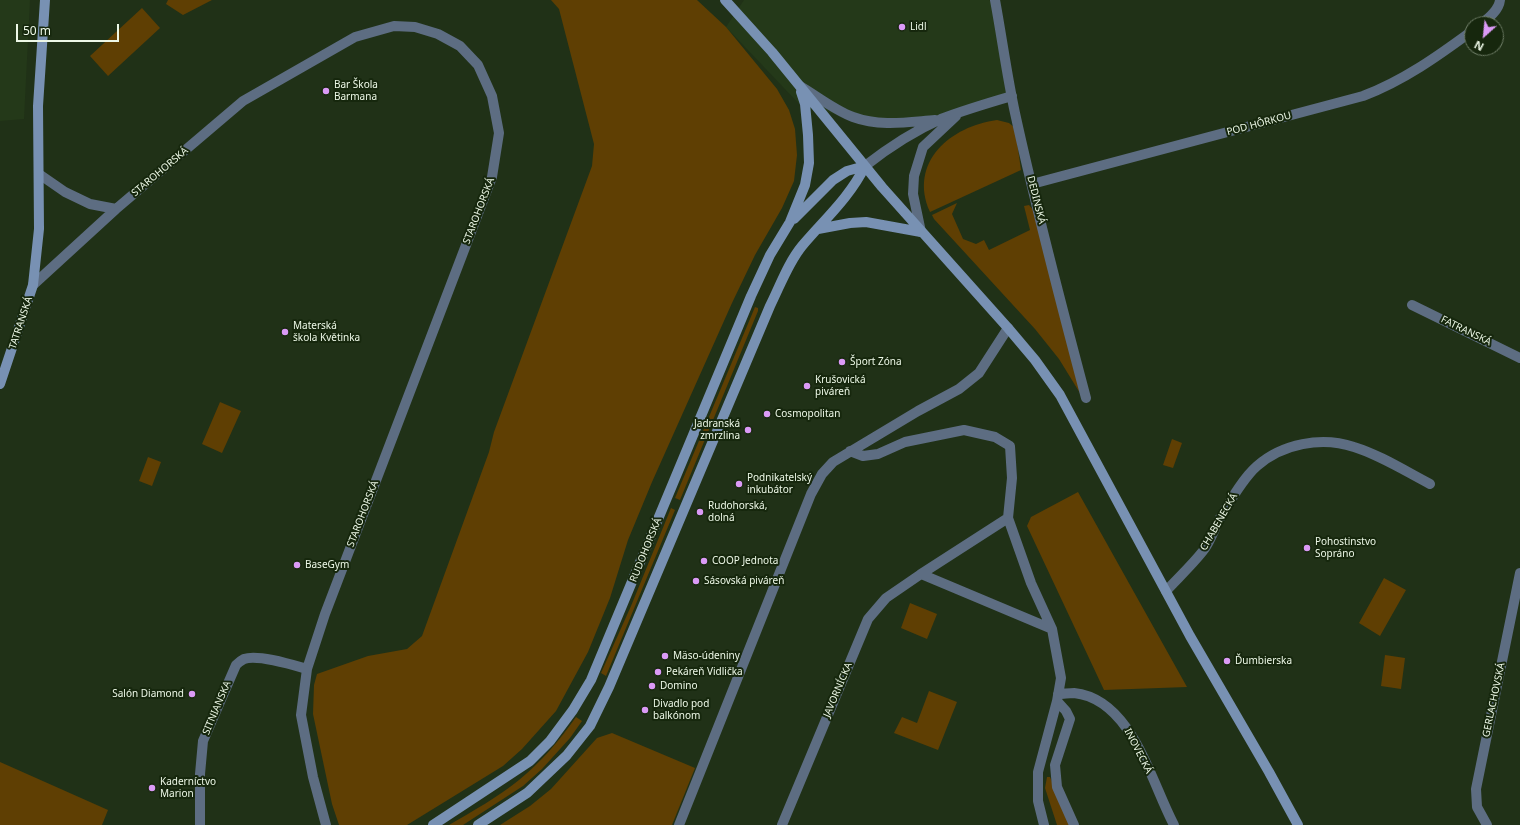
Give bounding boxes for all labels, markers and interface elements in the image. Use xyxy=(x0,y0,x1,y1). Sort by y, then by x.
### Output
scale bar xyxy=(18,16,121,42)
north arrow xyxy=(1464,16,1504,56)
place label: Lidl xyxy=(910,21,927,33)
text: 50 m xyxy=(23,22,51,39)
marker: Lidl xyxy=(897,22,907,32)
text: N xyxy=(1471,38,1486,55)
place label: Bar Škola Barmana xyxy=(334,79,378,102)
marker: Bar Škola Barmana xyxy=(321,86,331,96)
street label: POD HÔRKOU xyxy=(1225,110,1293,138)
street label: STAROHORSKÁ xyxy=(129,145,191,199)
street label: DEDINSKÁ xyxy=(1024,175,1048,225)
street label: STAROHORSKÁ xyxy=(461,176,497,246)
street label: TATRANSKÁ xyxy=(7,295,35,351)
street label: FATRANSKÁ xyxy=(1439,314,1493,348)
place label: Materská škola Květinka xyxy=(293,320,360,344)
marker: Materská škola Květinka xyxy=(280,327,290,337)
place label: Šport Zóna xyxy=(850,356,902,368)
marker: Šport Zóna xyxy=(837,357,847,367)
place label: Krušovická piváreň xyxy=(815,374,866,398)
marker: Krušovická piváreň xyxy=(802,381,812,391)
place label: Cosmopolitan xyxy=(775,408,840,420)
marker: Cosmopolitan xyxy=(762,409,772,419)
place label: Jadranská zmrzlina xyxy=(694,418,740,442)
marker: Jadranská zmrzlina xyxy=(743,425,753,435)
place label: Podnikatelský inkubátor xyxy=(747,472,812,496)
street label: STAROHORSKÁ xyxy=(345,479,381,549)
marker: Podnikatelský inkubátor xyxy=(734,479,744,489)
street label: CHABENECKÁ xyxy=(1198,491,1240,553)
place label: Rudohorská, dolná xyxy=(708,500,767,524)
marker: Rudohorská, dolná xyxy=(695,507,705,517)
street label: RUDOHORSKÁ xyxy=(628,516,664,584)
place label: Pohostinstvo Sopráno xyxy=(1315,536,1376,560)
marker: Pohostinstvo Sopráno xyxy=(1302,543,1312,553)
place label: COOP Jednota xyxy=(712,555,778,567)
marker: COOP Jednota xyxy=(699,556,709,566)
place label: BaseGym xyxy=(305,559,349,571)
marker: BaseGym xyxy=(292,560,302,570)
place label: Sásovská piváreň xyxy=(704,575,784,587)
marker: Sásovská piváreň xyxy=(691,576,701,586)
place label: Mäso-údeniny xyxy=(673,650,740,662)
marker: Mäso-údeniny xyxy=(660,651,670,661)
place label: Ďumbierska xyxy=(1235,655,1292,667)
marker: Ďumbierska xyxy=(1222,656,1232,666)
street label: JAVORNÍCKA xyxy=(821,661,855,719)
street label: GERLACHOVSKÁ xyxy=(1480,662,1508,738)
place label: Pekáreň Vidlička xyxy=(666,666,743,678)
marker: Pekáreň Vidlička xyxy=(653,667,663,677)
street label: SITNIANSKA xyxy=(200,679,234,737)
place label: Domino xyxy=(660,680,698,692)
marker: Domino xyxy=(647,681,657,691)
place label: Salón Diamond xyxy=(112,688,184,700)
marker: Salón Diamond xyxy=(187,689,197,699)
place label: Divadlo pod balkónom xyxy=(653,698,709,722)
marker: Divadlo pod balkónom xyxy=(640,705,650,715)
street label: INOVECKÁ xyxy=(1121,726,1155,776)
place label: Kaderníctvo Marion xyxy=(160,776,216,800)
marker: Kaderníctvo Marion xyxy=(147,783,157,793)

